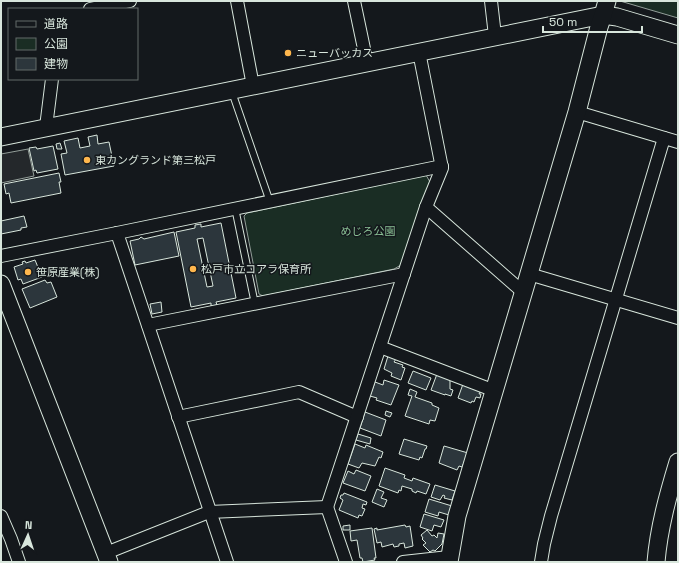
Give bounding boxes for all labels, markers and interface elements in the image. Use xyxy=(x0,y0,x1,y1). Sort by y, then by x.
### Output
legend xyxy=(8,8,138,80)
scale bar xyxy=(543,8,642,34)
text: 50 m xyxy=(549,14,577,30)
text: 道路 xyxy=(44,16,68,32)
text: 公園 xyxy=(44,36,68,52)
place label: ニューバッカス xyxy=(296,46,373,60)
marker: ニューバッカス xyxy=(283,48,293,58)
text: 建物 xyxy=(44,56,68,72)
place label: 東カングランド第三松戸 xyxy=(95,153,216,167)
marker: 東カングランド第三松戸 xyxy=(82,155,92,165)
park label: めじろ公園 xyxy=(341,224,396,238)
place label: 松戸市立コアラ保育所 xyxy=(201,262,312,276)
marker: 松戸市立コアラ保育所 xyxy=(188,264,198,274)
place label: 笹原産業(株) xyxy=(36,265,99,279)
marker: 笹原産業(株) xyxy=(23,267,33,277)
north arrow xyxy=(8,515,48,555)
text: N xyxy=(24,518,33,532)

